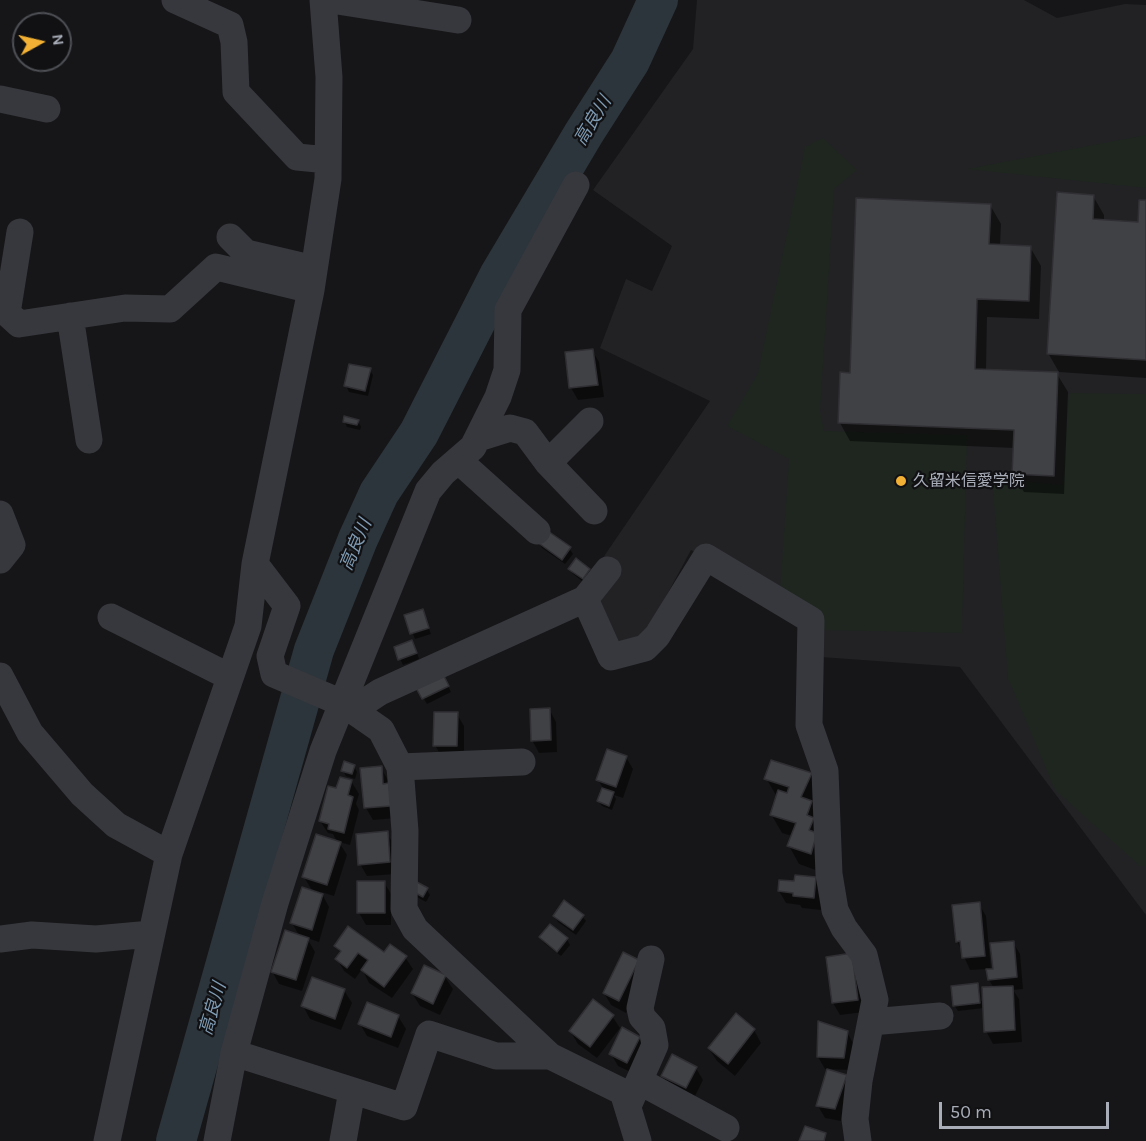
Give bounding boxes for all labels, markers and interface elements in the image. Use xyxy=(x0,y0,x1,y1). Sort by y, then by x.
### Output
north arrow xyxy=(12,12,72,72)
text: N xyxy=(48,33,69,47)
water label: 高良川 xyxy=(570,92,616,150)
place label: 久留米信愛学院 xyxy=(913,471,1025,491)
marker: 久留米信愛学院 xyxy=(894,474,908,488)
water label: 高良川 xyxy=(336,516,376,574)
water label: 高良川 xyxy=(195,980,231,1038)
scale bar xyxy=(942,1090,1112,1128)
text: 50 m xyxy=(950,1101,992,1123)

